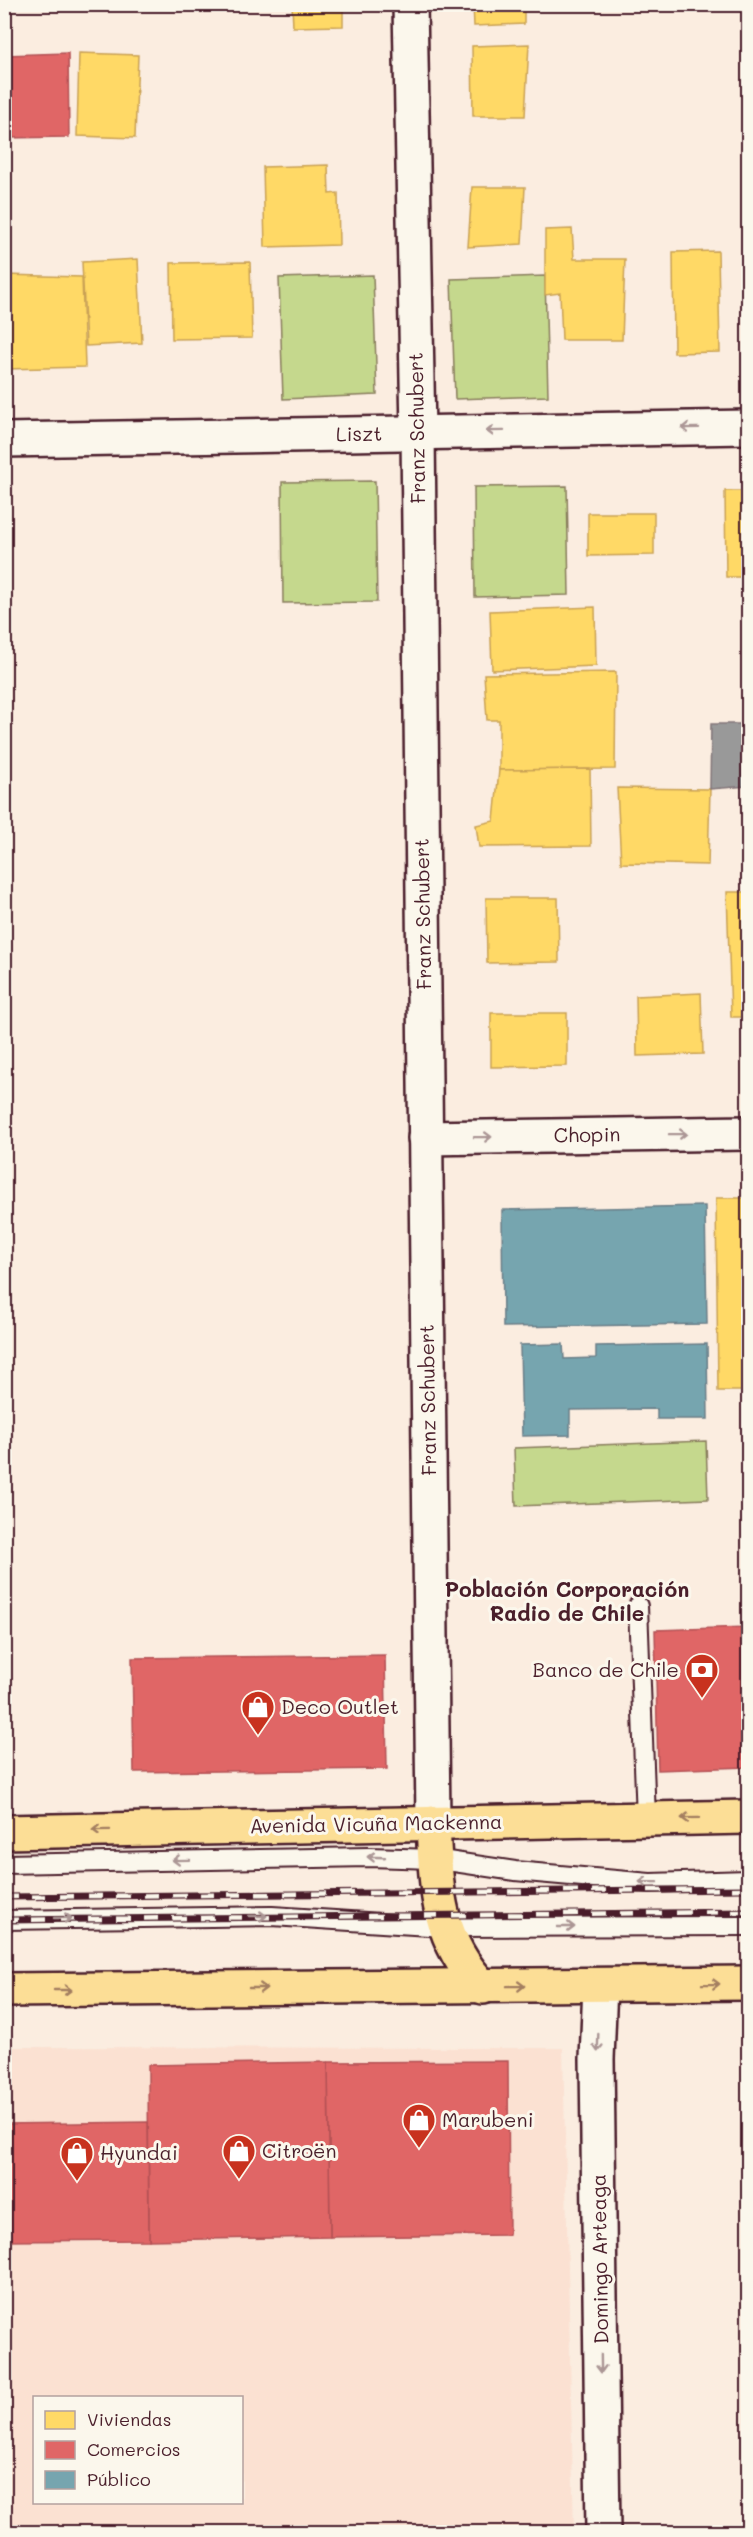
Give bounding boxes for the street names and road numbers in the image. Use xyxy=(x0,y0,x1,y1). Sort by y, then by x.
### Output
street label: Franz Schubert xyxy=(402,352,430,504)
street label: Liszt xyxy=(336,420,382,446)
street label: Franz Schubert xyxy=(408,838,436,990)
street label: Chopin xyxy=(553,1120,621,1148)
street label: Franz Schubert xyxy=(413,1324,441,1476)
street label: Avenida Vicuña Mackenna xyxy=(249,1808,503,1838)
street label: Domingo Arteaga xyxy=(585,2174,613,2344)

